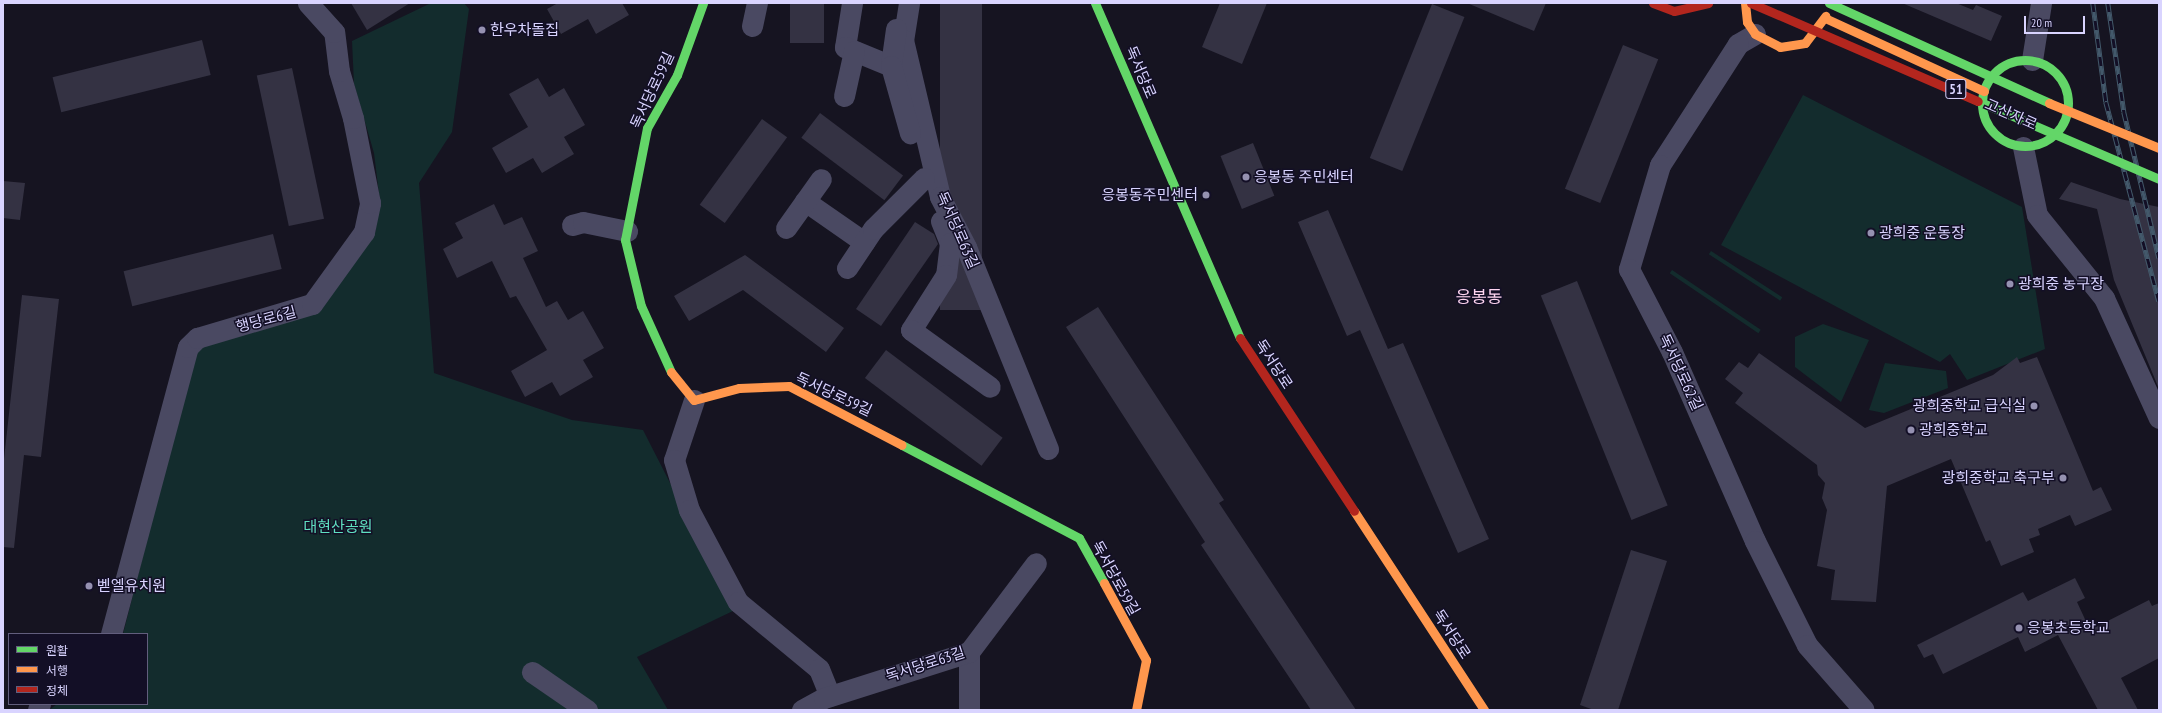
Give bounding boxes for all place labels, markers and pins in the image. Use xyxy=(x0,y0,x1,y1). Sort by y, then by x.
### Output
place label: 한우차돌집 xyxy=(490,21,559,39)
marker: 한우차돌집 xyxy=(477,25,487,35)
place label: 응봉동 주민센터 xyxy=(1254,168,1354,186)
marker: 응봉동 주민센터 xyxy=(1241,172,1251,182)
place label: 응봉동주민센터 xyxy=(1101,186,1198,204)
marker: 응봉동주민센터 xyxy=(1201,190,1211,200)
place label: 광희중 운동장 xyxy=(1879,224,1965,242)
marker: 광희중 운동장 xyxy=(1866,228,1876,238)
place label: 광희중 농구장 xyxy=(2018,275,2104,293)
marker: 광희중 농구장 xyxy=(2005,279,2015,289)
place label: 광희중학교 급식실 xyxy=(1912,397,2026,415)
marker: 광희중학교 급식실 xyxy=(2029,401,2039,411)
place label: 광희중학교 xyxy=(1919,421,1988,439)
marker: 광희중학교 xyxy=(1906,425,1916,435)
place label: 광희중학교 축구부 xyxy=(1941,469,2055,487)
marker: 광희중학교 축구부 xyxy=(2058,473,2068,483)
place label: 벧엘유치원 xyxy=(97,577,166,595)
marker: 벧엘유치원 xyxy=(84,581,94,591)
place label: 응봉초등학교 xyxy=(2027,619,2110,637)
marker: 응봉초등학교 xyxy=(2014,623,2024,633)

